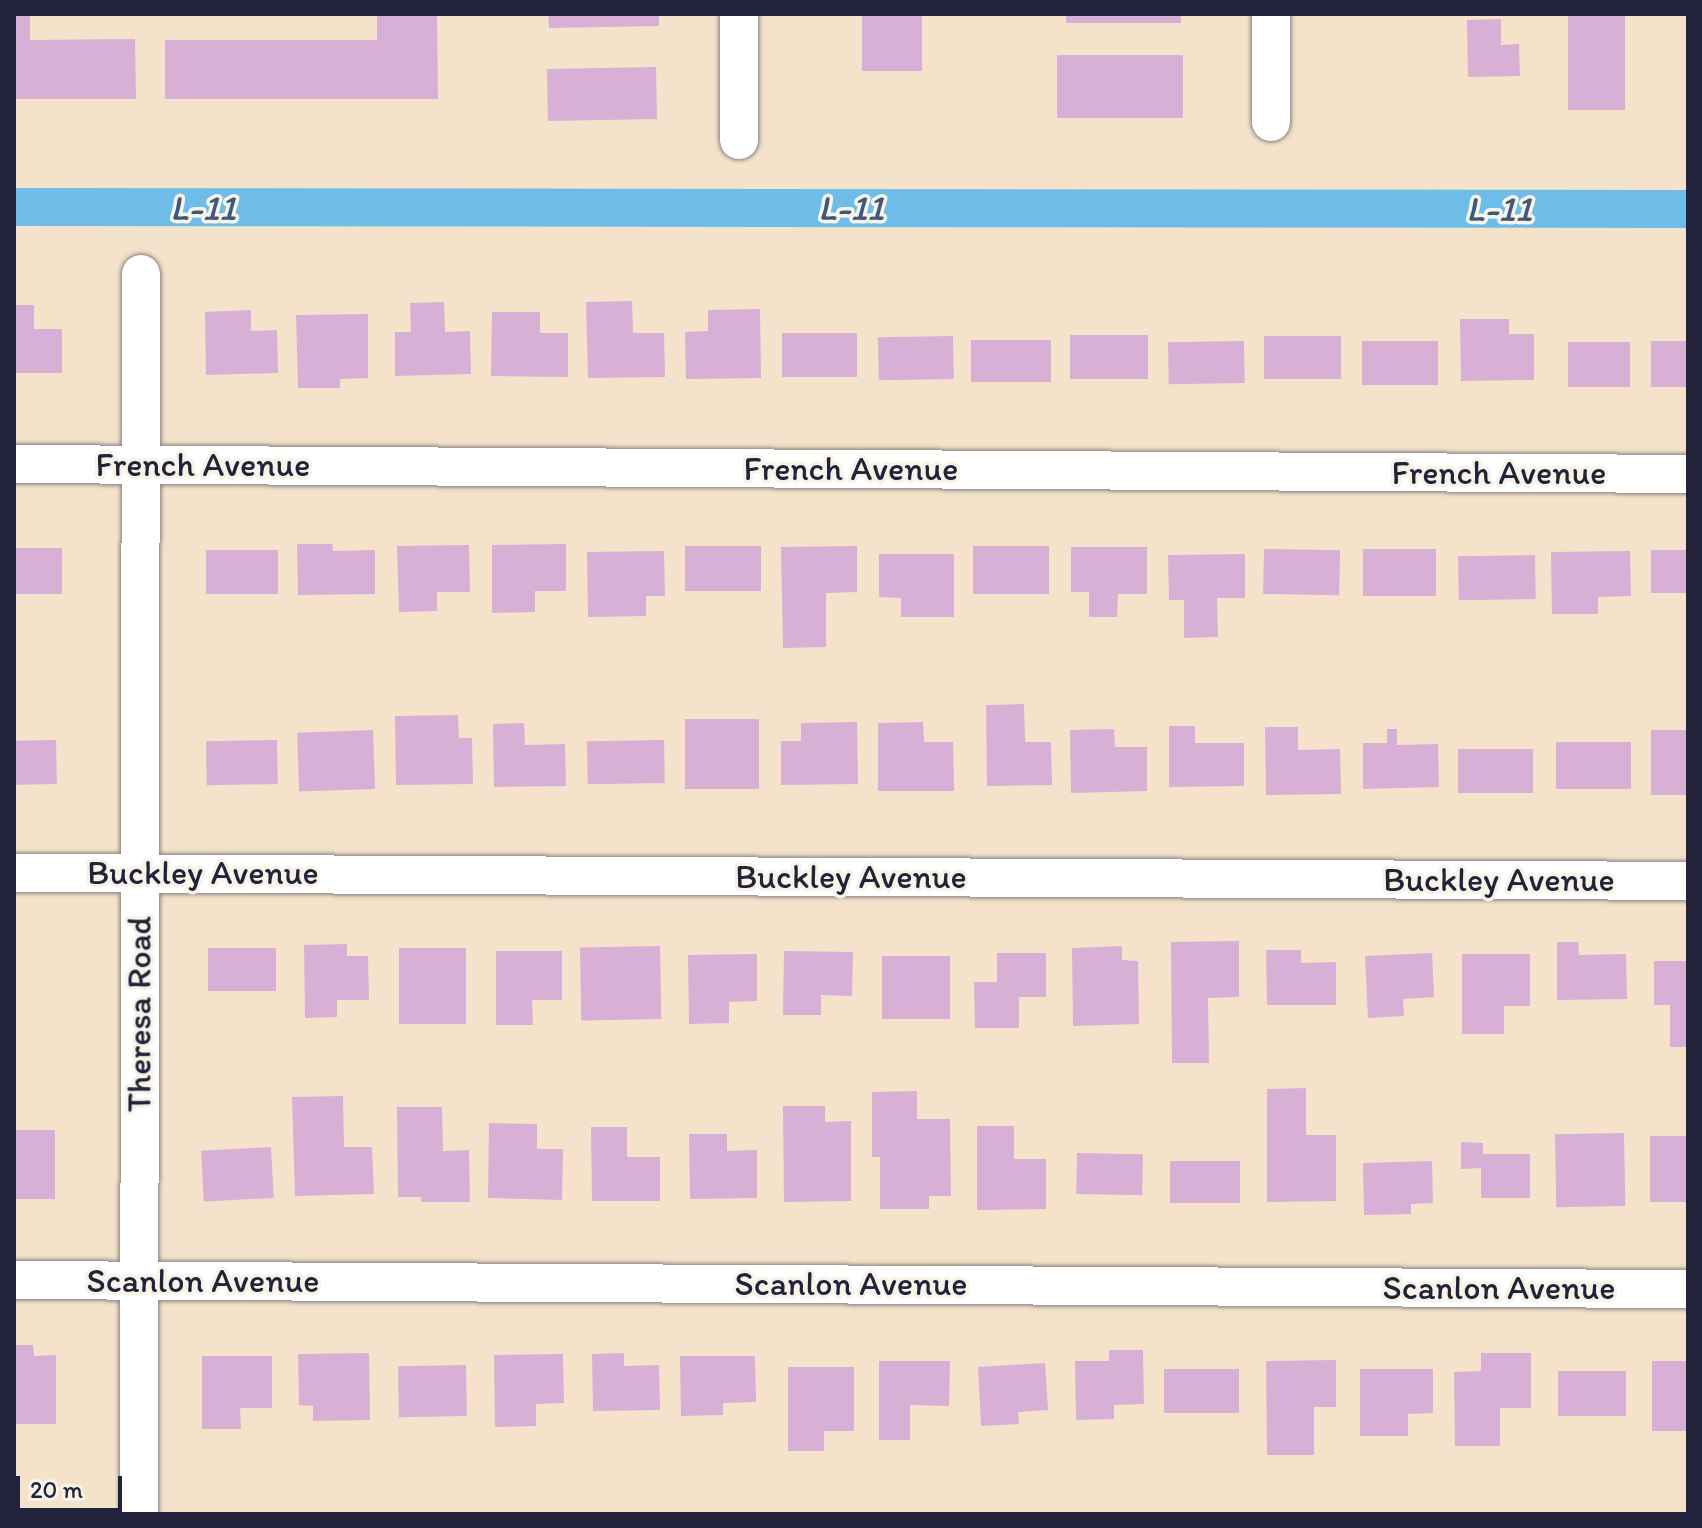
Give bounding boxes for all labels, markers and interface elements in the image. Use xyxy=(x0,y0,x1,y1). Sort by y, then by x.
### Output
water label: L-11 xyxy=(170,186,236,230)
water label: L-11 xyxy=(818,186,884,230)
water label: L-11 xyxy=(1466,187,1532,231)
street label: French Avenue xyxy=(96,445,310,485)
street label: French Avenue xyxy=(744,449,958,489)
street label: French Avenue xyxy=(1392,453,1606,493)
street label: Buckley Avenue xyxy=(88,853,318,893)
street label: Buckley Avenue xyxy=(736,857,966,897)
street label: Buckley Avenue xyxy=(1384,860,1614,900)
street label: Theresa Road xyxy=(119,916,159,1112)
street label: Scanlon Avenue xyxy=(88,1261,318,1301)
street label: Scanlon Avenue xyxy=(736,1264,966,1304)
street label: Scanlon Avenue xyxy=(1384,1268,1614,1308)
scale bar xyxy=(20,1460,126,1510)
text: 20 m xyxy=(30,1475,83,1504)

